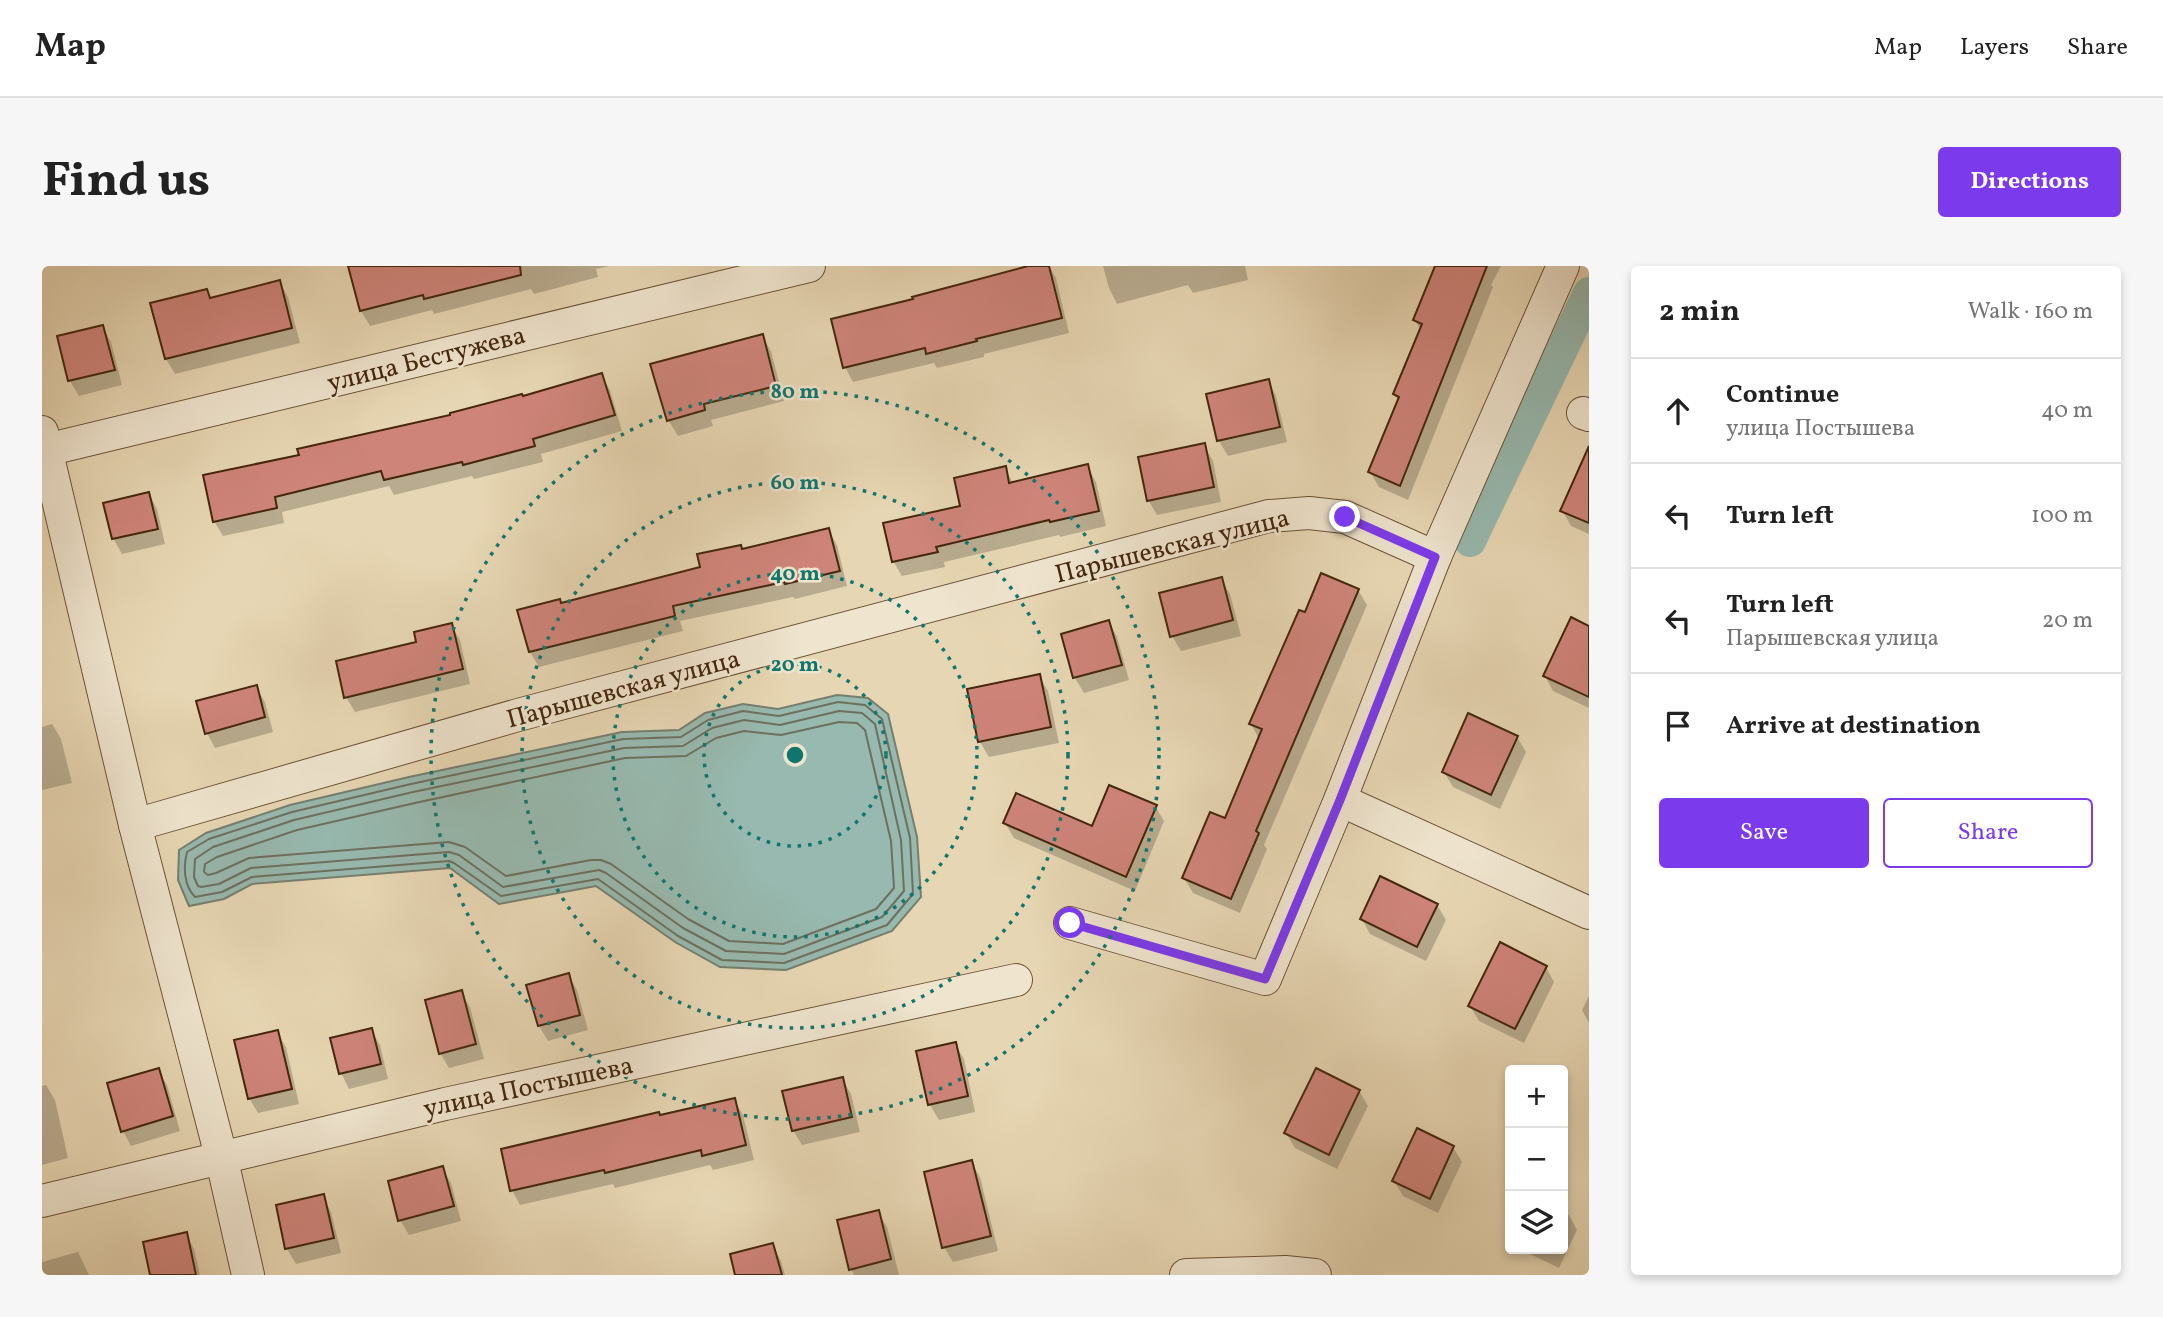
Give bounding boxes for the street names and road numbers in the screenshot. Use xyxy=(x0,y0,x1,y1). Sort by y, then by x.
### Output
street label: улица Бестужева xyxy=(323,318,530,402)
street label: Парышевская улица xyxy=(1051,500,1294,594)
street label: Парышевская улица xyxy=(503,641,744,738)
street label: улица Постышева xyxy=(420,1048,637,1128)

